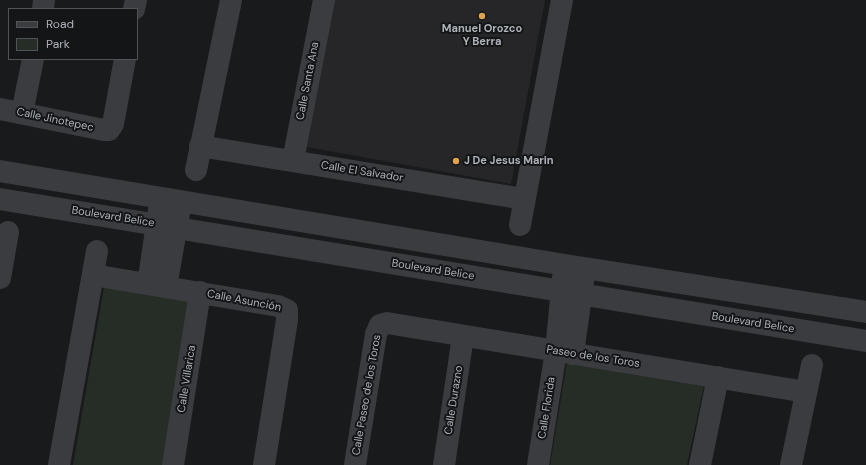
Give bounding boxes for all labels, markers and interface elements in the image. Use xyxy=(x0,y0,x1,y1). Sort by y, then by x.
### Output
legend xyxy=(8,8,138,60)
marker: Manuel Orozco Y Berra xyxy=(477,11,487,21)
text: Road xyxy=(46,16,74,32)
place label: Manuel Orozco Y Berra xyxy=(442,22,522,48)
text: Park xyxy=(46,36,70,52)
street label: Calle Santa Ana xyxy=(294,41,322,121)
street label: Calle Jinotepec xyxy=(15,105,95,135)
place label: J De Jesus Marin xyxy=(464,154,554,168)
marker: J De Jesus Marin xyxy=(451,156,461,166)
street label: Calle El Salvador xyxy=(320,159,404,185)
street label: Boulevard Belice xyxy=(71,204,155,230)
street label: Boulevard Belice xyxy=(391,257,475,283)
street label: Calle Asunción xyxy=(206,287,282,315)
street label: Boulevard Belice xyxy=(711,310,795,336)
street label: Calle Paseo de los Toros xyxy=(350,334,384,456)
street label: Paseo de los Toros xyxy=(545,343,641,371)
street label: Calle Villarica xyxy=(175,344,199,414)
street label: Calle Durazno xyxy=(442,365,466,435)
street label: Calle Florida xyxy=(536,376,558,440)

